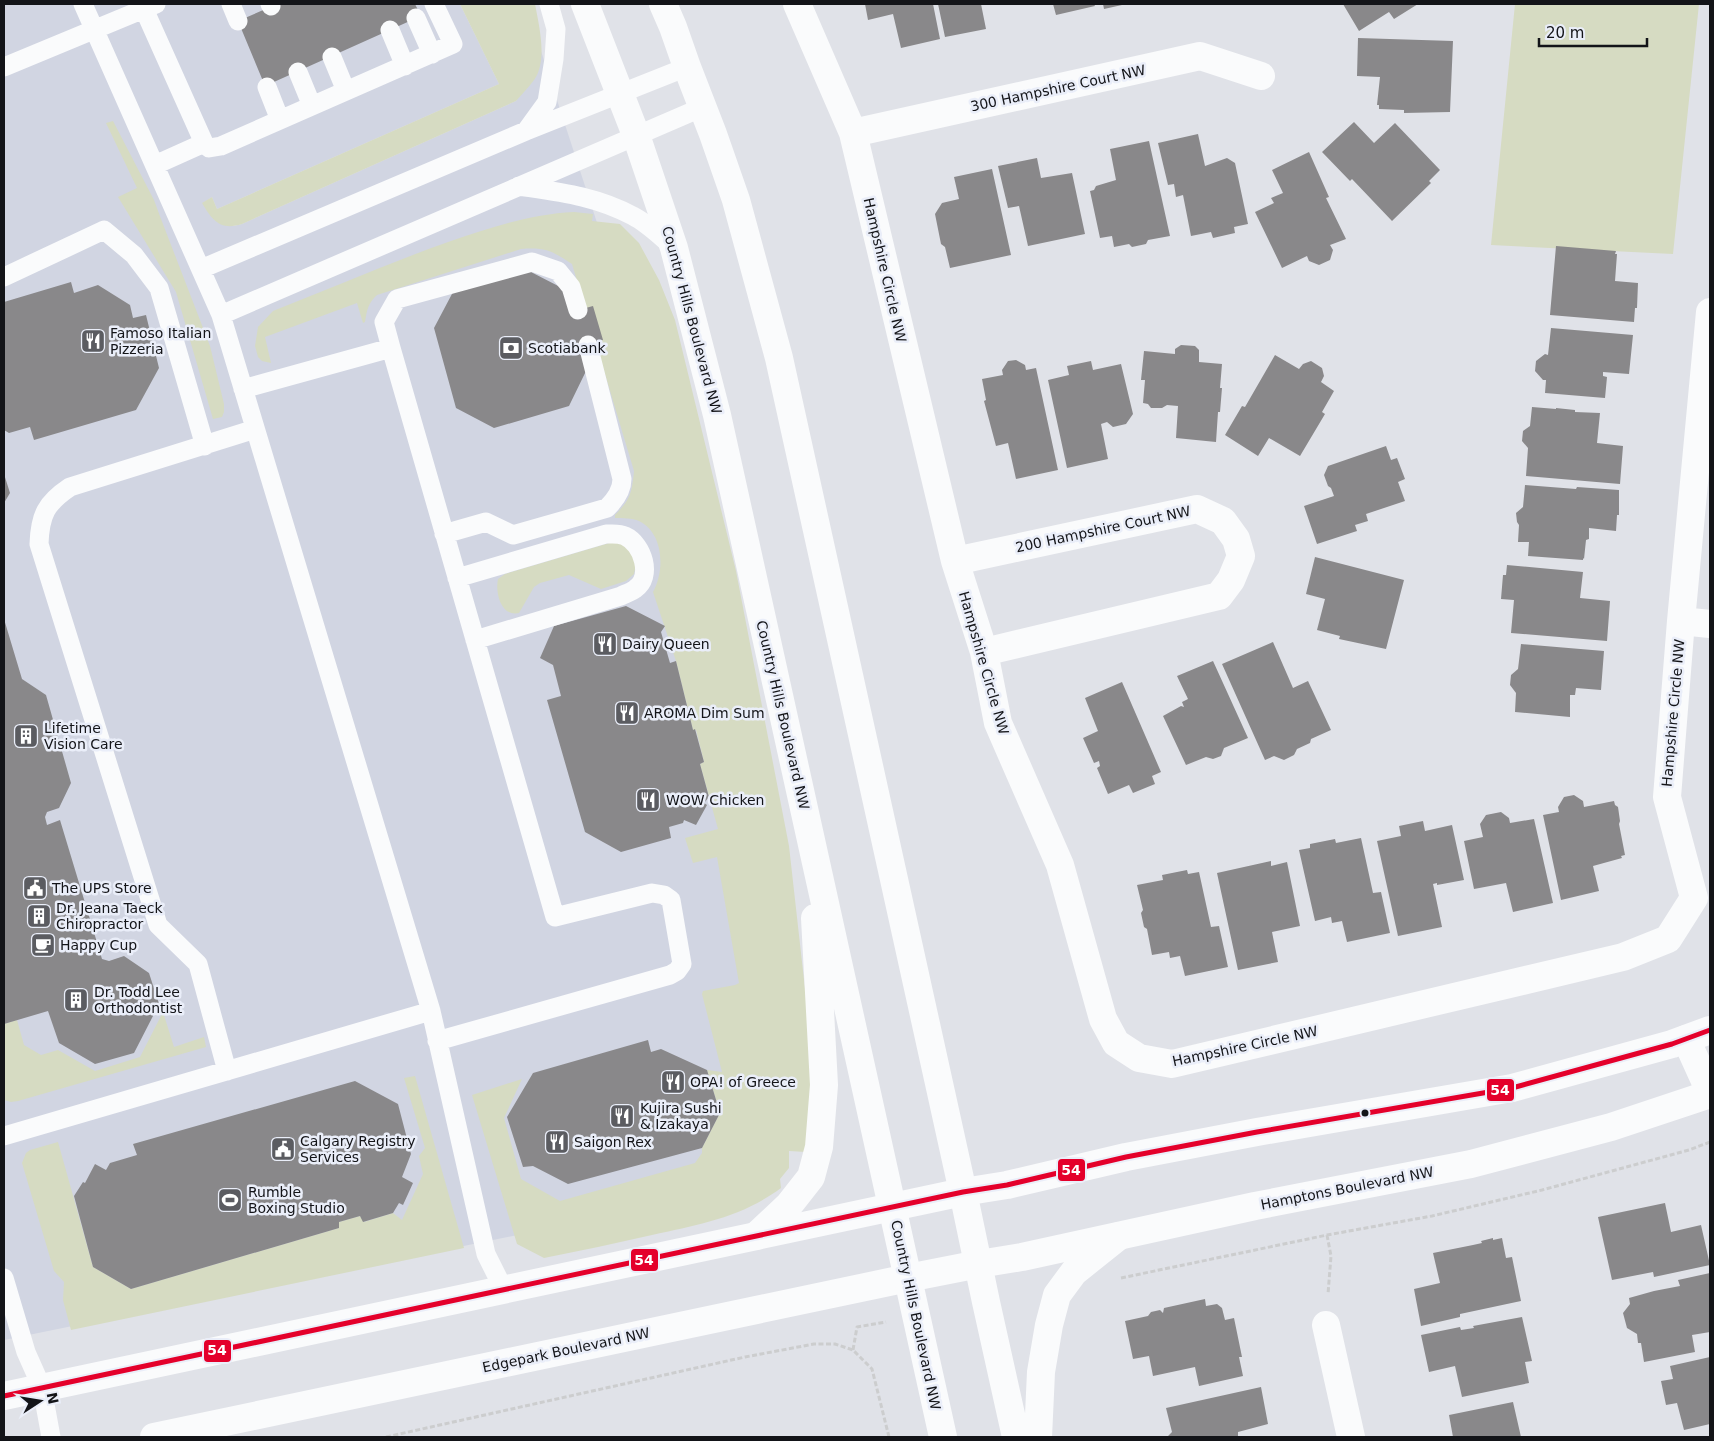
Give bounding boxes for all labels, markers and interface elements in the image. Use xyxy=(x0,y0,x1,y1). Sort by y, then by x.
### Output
scale bar xyxy=(1539,15,1646,47)
text: 20 m xyxy=(1546,24,1584,42)
street label: 300 Hampshire Court NW xyxy=(969,62,1147,114)
street label: Hampshire Circle NW xyxy=(861,196,910,344)
street label: Country Hills Boulevard NW xyxy=(659,224,725,416)
place label: Famoso Italian Pizzeria xyxy=(110,325,211,357)
restaurant icon: Famoso Italian Pizzeria xyxy=(80,328,106,354)
bank icon: Scotiabank xyxy=(498,335,524,361)
place label: Scotiabank xyxy=(528,340,606,356)
street label: 200 Hampshire Court NW xyxy=(1014,503,1192,555)
street label: Hampshire Circle NW xyxy=(956,590,1012,737)
street label: Country Hills Boulevard NW xyxy=(753,619,813,811)
restaurant icon: Dairy Queen xyxy=(592,631,618,657)
place label: Dairy Queen xyxy=(622,636,710,652)
street label: Hampshire Circle NW xyxy=(1659,638,1687,788)
restaurant icon: AROMA Dim Sum xyxy=(614,700,640,726)
place label: AROMA Dim Sum xyxy=(644,705,765,721)
place label: Lifetime Vision Care xyxy=(44,720,123,752)
building icon: Lifetime Vision Care xyxy=(13,723,39,749)
restaurant icon: WOW Chicken xyxy=(635,787,661,813)
place label: WOW Chicken xyxy=(666,792,765,808)
public building icon: The UPS Store xyxy=(22,875,48,901)
place label: The UPS Store xyxy=(51,880,152,896)
place label: Dr. Jeana Taeck Chiropractor xyxy=(56,900,163,932)
building icon: Dr. Jeana Taeck Chiropractor xyxy=(26,903,52,929)
cafe icon: Happy Cup xyxy=(30,932,56,958)
place label: Happy Cup xyxy=(60,937,137,953)
place label: Dr. Todd Lee Orthodontist xyxy=(94,984,183,1016)
building icon: Dr. Todd Lee Orthodontist xyxy=(63,987,89,1013)
street label: Hampshire Circle NW xyxy=(1171,1023,1319,1069)
restaurant icon: OPA! of Greece xyxy=(660,1069,686,1095)
place label: OPA! of Greece xyxy=(690,1074,796,1090)
line badge: 54 xyxy=(1486,1078,1515,1102)
text: 54 xyxy=(1490,1082,1510,1098)
place label: Kujira Sushi & Izakaya xyxy=(640,1100,722,1132)
restaurant icon: Kujira Sushi & Izakaya xyxy=(609,1103,635,1129)
unlabelled marker xyxy=(1360,1108,1370,1118)
restaurant icon: Saigon Rex xyxy=(544,1129,570,1155)
place label: Calgary Registry Services xyxy=(300,1133,416,1165)
place label: Saigon Rex xyxy=(574,1134,652,1150)
public building icon: Calgary Registry Services xyxy=(270,1136,296,1162)
line badge: 54 xyxy=(1057,1158,1086,1182)
text: 54 xyxy=(1061,1162,1081,1178)
street label: Hamptons Boulevard NW xyxy=(1259,1163,1435,1213)
place label: Rumble Boxing Studio xyxy=(248,1184,345,1216)
sports icon: Rumble Boxing Studio xyxy=(217,1187,243,1213)
street label: Country Hills Boulevard NW xyxy=(888,1219,944,1411)
line badge: 54 xyxy=(630,1248,659,1272)
text: 54 xyxy=(634,1252,654,1268)
street label: Edgepark Boulevard NW xyxy=(481,1324,651,1376)
line badge: 54 xyxy=(203,1339,232,1363)
text: 54 xyxy=(207,1342,227,1358)
north arrow xyxy=(15,1376,65,1426)
text: N xyxy=(44,1391,62,1406)

